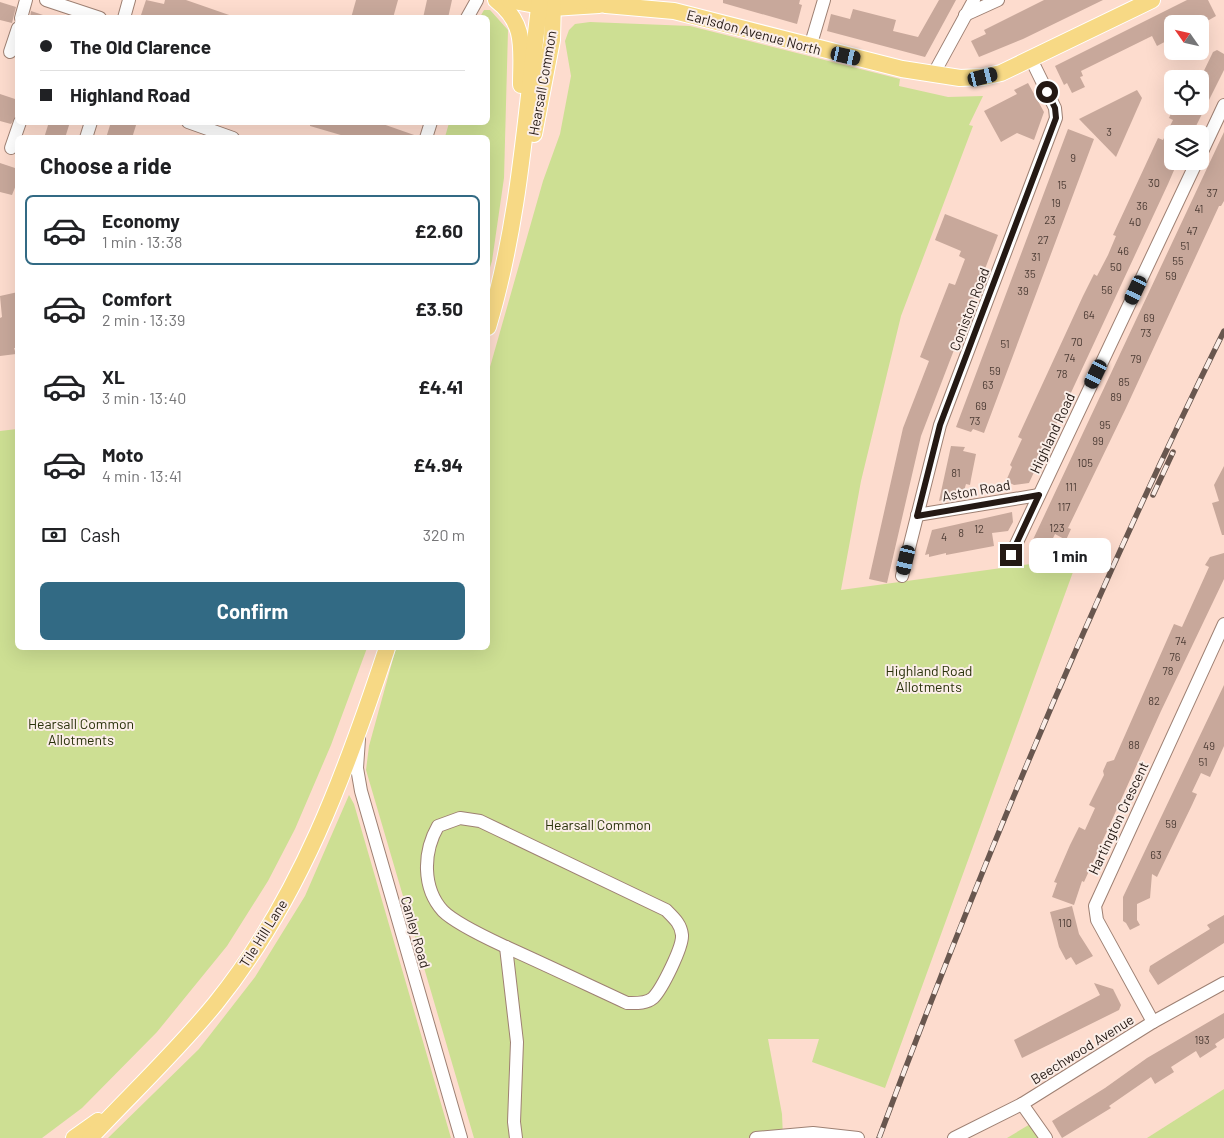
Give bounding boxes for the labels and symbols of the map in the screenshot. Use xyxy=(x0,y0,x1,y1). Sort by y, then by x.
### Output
street label: Earlsdon Avenue North xyxy=(685,6,823,58)
north arrow xyxy=(1164,15,1209,60)
street label: Hearsall Common xyxy=(524,29,560,137)
car xyxy=(829,45,862,67)
car xyxy=(966,66,999,88)
route start xyxy=(1036,81,1058,103)
house number: 3 xyxy=(1106,125,1112,138)
house number: 9 xyxy=(1070,151,1076,164)
house number: 30 xyxy=(1148,176,1160,189)
house number: 15 xyxy=(1057,178,1067,191)
house number: 37 xyxy=(1207,186,1217,199)
house number: 19 xyxy=(1051,196,1061,209)
house number: 36 xyxy=(1136,199,1148,212)
house number: 41 xyxy=(1195,202,1203,215)
house number: 23 xyxy=(1044,213,1056,226)
house number: 40 xyxy=(1129,215,1141,228)
house number: 47 xyxy=(1187,224,1197,237)
house number: 27 xyxy=(1037,233,1049,246)
house number: 51 xyxy=(1180,239,1190,252)
house number: 46 xyxy=(1117,244,1129,257)
house number: 31 xyxy=(1031,250,1041,263)
house number: 55 xyxy=(1172,254,1184,267)
house number: 50 xyxy=(1110,260,1122,273)
street label: Coniston Road xyxy=(945,265,993,353)
house number: 35 xyxy=(1024,267,1036,280)
house number: 59 xyxy=(1165,269,1177,282)
car xyxy=(1122,273,1149,307)
house number: 56 xyxy=(1101,283,1113,296)
house number: 39 xyxy=(1017,284,1029,297)
house number: 64 xyxy=(1083,308,1095,321)
house number: 69 xyxy=(1143,311,1155,324)
house number: 73 xyxy=(1141,326,1151,339)
house number: 70 xyxy=(1071,335,1083,348)
house number: 51 xyxy=(1000,337,1010,350)
house number: 74 xyxy=(1064,351,1076,364)
house number: 79 xyxy=(1131,352,1142,365)
car xyxy=(1082,357,1109,391)
house number: 59 xyxy=(989,364,1001,377)
house number: 78 xyxy=(1057,367,1068,380)
house number: 85 xyxy=(1118,375,1130,388)
house number: 63 xyxy=(982,378,994,391)
street label: Highland Road xyxy=(1026,390,1078,476)
house number: 89 xyxy=(1110,390,1122,403)
house number: 69 xyxy=(975,399,987,412)
house number: 73 xyxy=(970,414,980,427)
house number: 95 xyxy=(1099,418,1111,431)
house number: 99 xyxy=(1092,434,1104,447)
house number: 105 xyxy=(1077,456,1093,469)
house number: 81 xyxy=(951,466,961,479)
street label: Aston Road xyxy=(941,476,1011,504)
house number: 111 xyxy=(1065,480,1077,493)
house number: 117 xyxy=(1058,500,1070,513)
house number: 123 xyxy=(1049,521,1065,534)
house number: 12 xyxy=(974,522,984,535)
house number: 8 xyxy=(958,526,964,539)
house number: 4 xyxy=(941,530,947,543)
callout: 1 min xyxy=(1028,538,1111,572)
car xyxy=(895,544,916,576)
route end xyxy=(1000,544,1022,566)
house number: 74 xyxy=(1175,634,1187,647)
house number: 76 xyxy=(1170,650,1181,663)
park label: Highland Road Allotments xyxy=(886,662,972,695)
house number: 78 xyxy=(1163,664,1174,677)
house number: 82 xyxy=(1148,694,1160,707)
park label: Hearsall Common Allotments xyxy=(28,715,134,748)
house number: 88 xyxy=(1128,738,1140,751)
house number: 49 xyxy=(1203,739,1215,752)
house number: 51 xyxy=(1198,755,1208,768)
street label: Hartington Crescent xyxy=(1084,759,1152,877)
park label: Hearsall Common xyxy=(545,816,651,833)
house number: 59 xyxy=(1165,817,1177,830)
house number: 63 xyxy=(1150,848,1162,861)
street label: Canley Road xyxy=(398,894,434,970)
street label: Tile Hill Lane xyxy=(235,896,291,970)
house number: 110 xyxy=(1058,916,1072,929)
street label: Beechwood Avenue xyxy=(1027,1010,1137,1088)
house number: 193 xyxy=(1194,1033,1210,1046)

